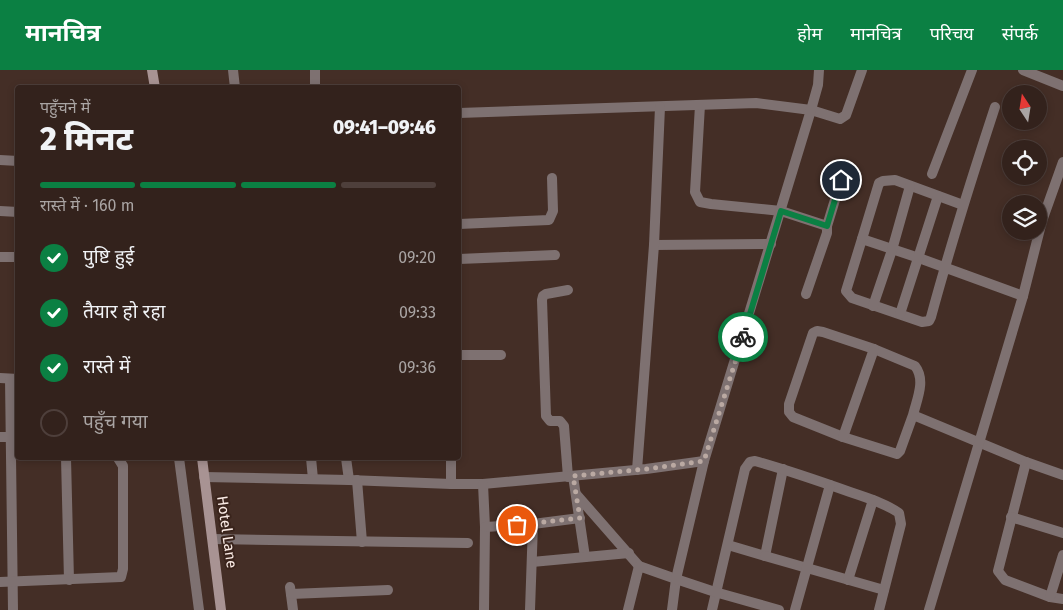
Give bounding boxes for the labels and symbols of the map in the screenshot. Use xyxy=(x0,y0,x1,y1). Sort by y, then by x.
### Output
north arrow xyxy=(1002,85,1048,130)
pin xyxy=(820,159,862,201)
courier xyxy=(718,312,768,362)
street label: Hotel Lane xyxy=(213,495,241,569)
pin xyxy=(496,504,538,546)

